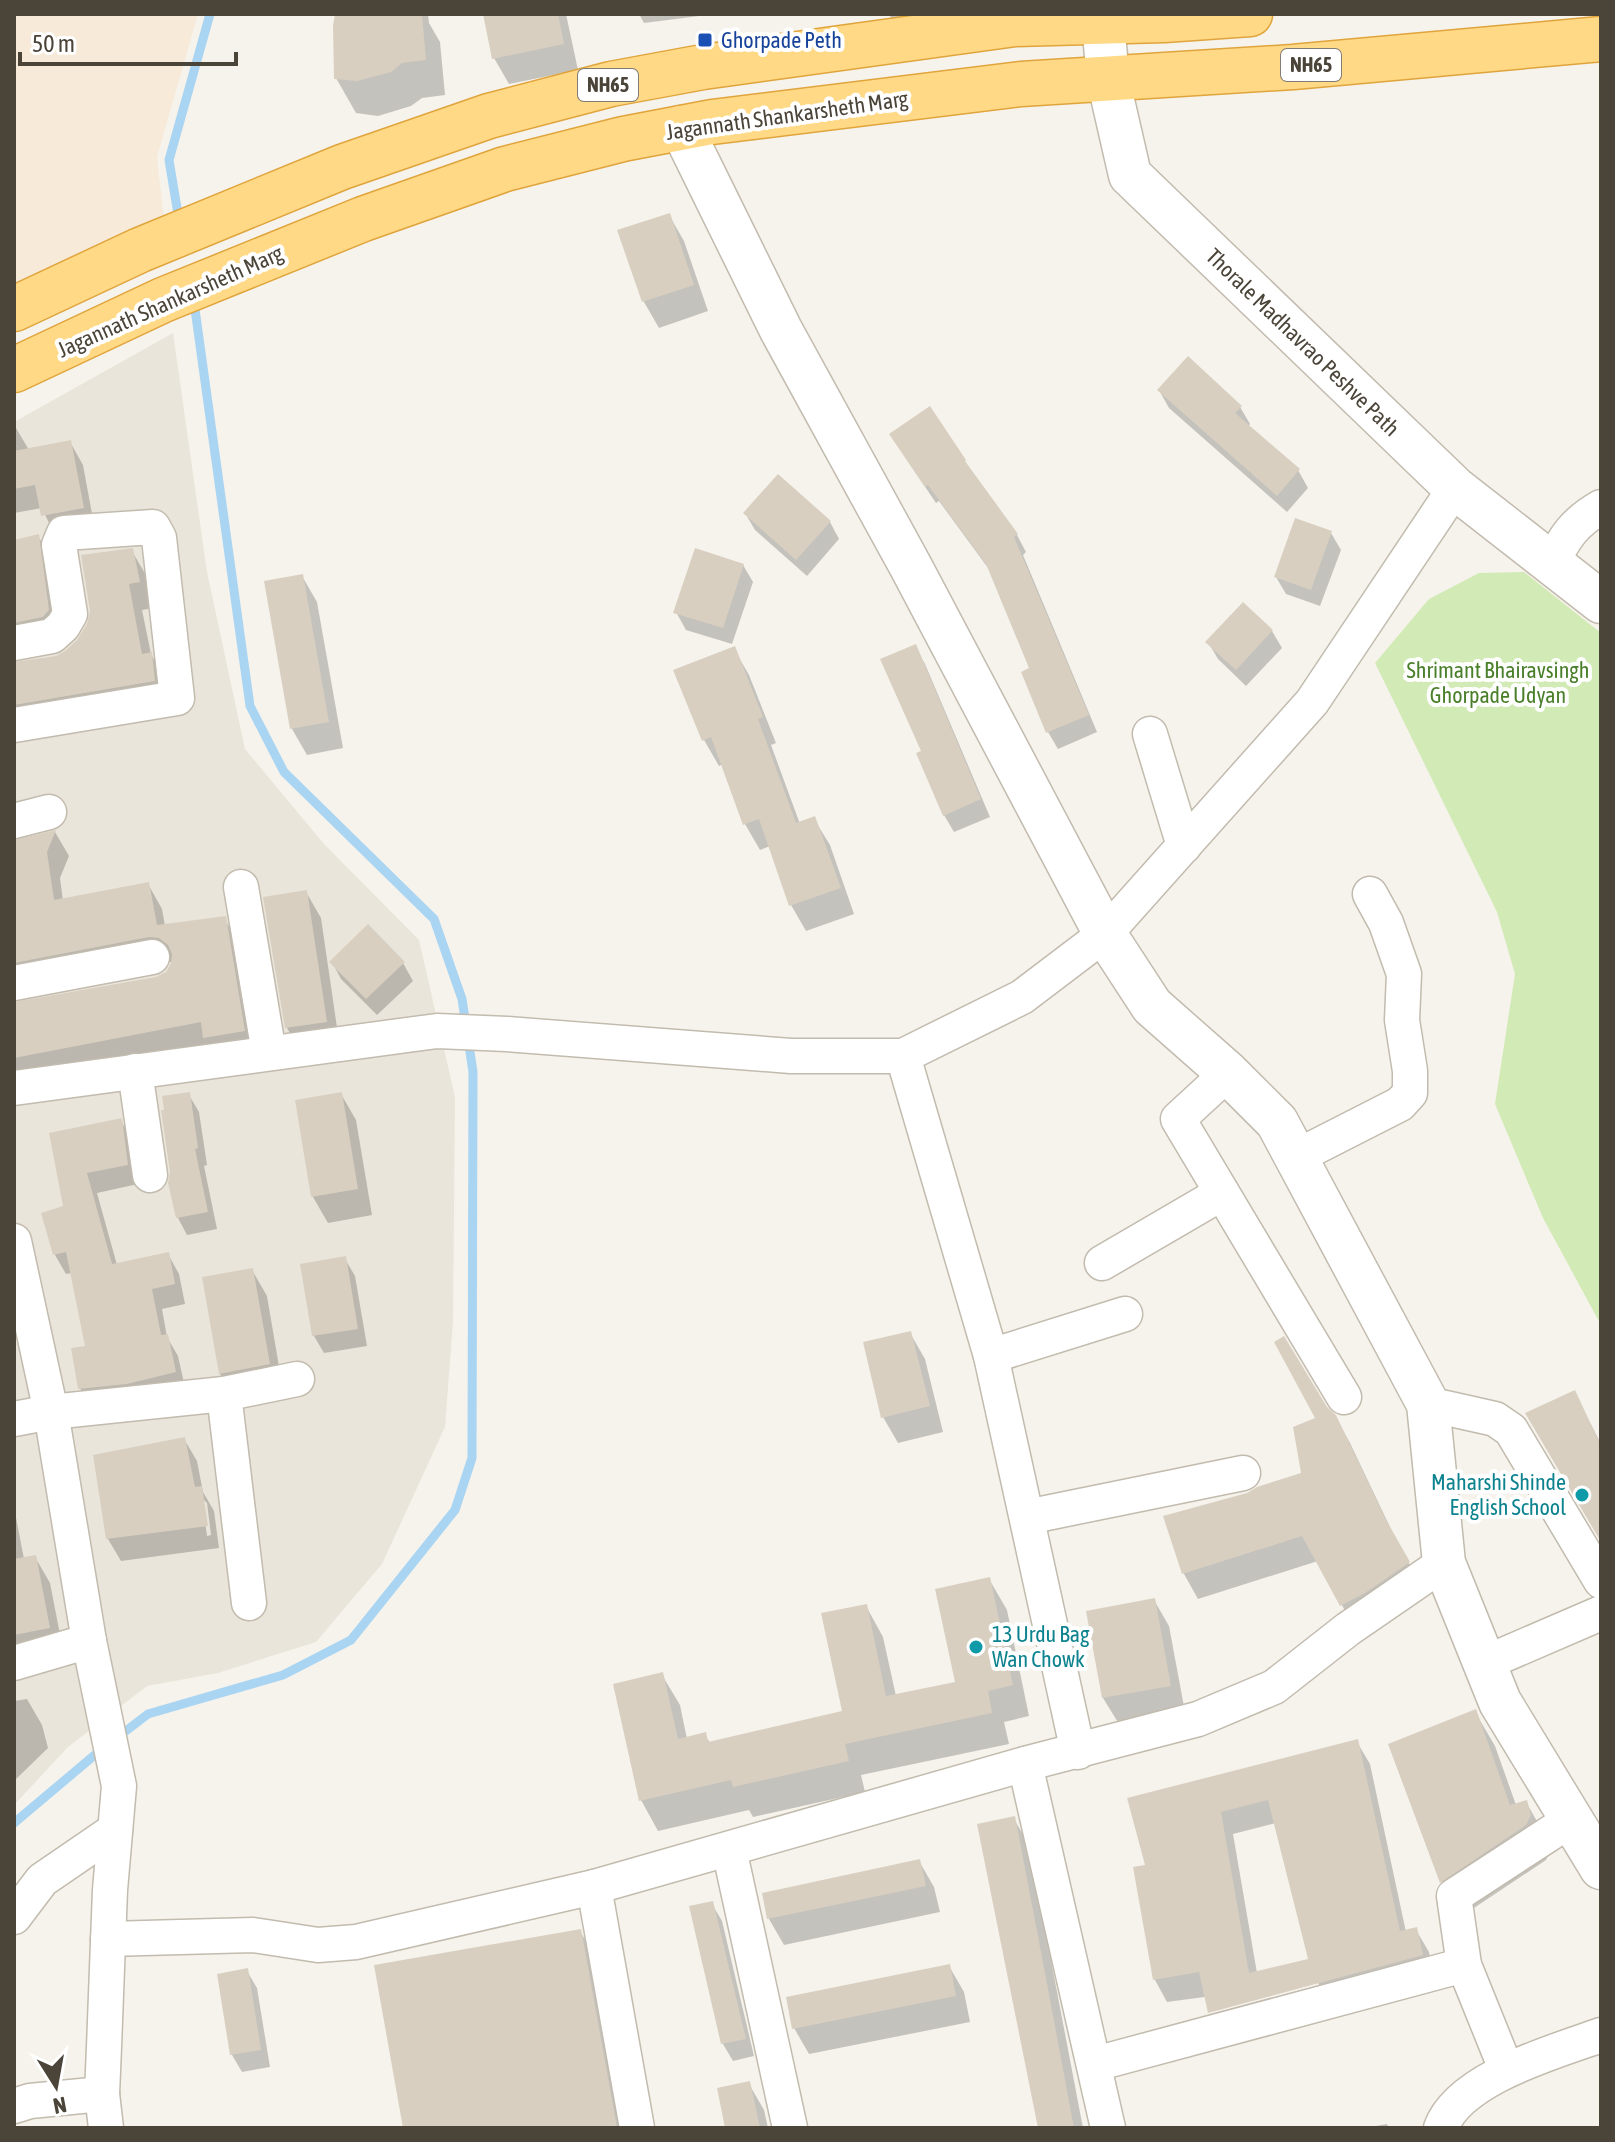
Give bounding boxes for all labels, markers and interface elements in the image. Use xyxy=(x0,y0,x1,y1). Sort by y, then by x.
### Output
scale bar xyxy=(20,16,236,66)
place label: Ghorpade Peth xyxy=(721,27,842,53)
text: 50 m xyxy=(32,30,75,57)
marker: Ghorpade Peth xyxy=(696,31,714,49)
road number: NH65 xyxy=(1281,49,1341,81)
road number: NH65 xyxy=(578,69,638,101)
street label: Jagannath Shankarsheth Marg xyxy=(664,85,910,145)
street label: Jagannath Shankarsheth Marg xyxy=(53,239,287,363)
street label: Thorale Madhavrao Peshve Path xyxy=(1201,243,1405,441)
park label: Shrimant Bhairavsingh Ghorpade Udyan xyxy=(1407,657,1589,708)
place label: Maharshi Shinde English School xyxy=(1431,1469,1566,1520)
marker: Maharshi Shinde English School xyxy=(1573,1486,1591,1504)
place label: 13 Urdu Bag Wan Chowk xyxy=(992,1621,1090,1672)
marker: 13 Urdu Bag Wan Chowk xyxy=(967,1638,985,1656)
north arrow xyxy=(16,2046,96,2126)
text: N xyxy=(51,2092,69,2120)

